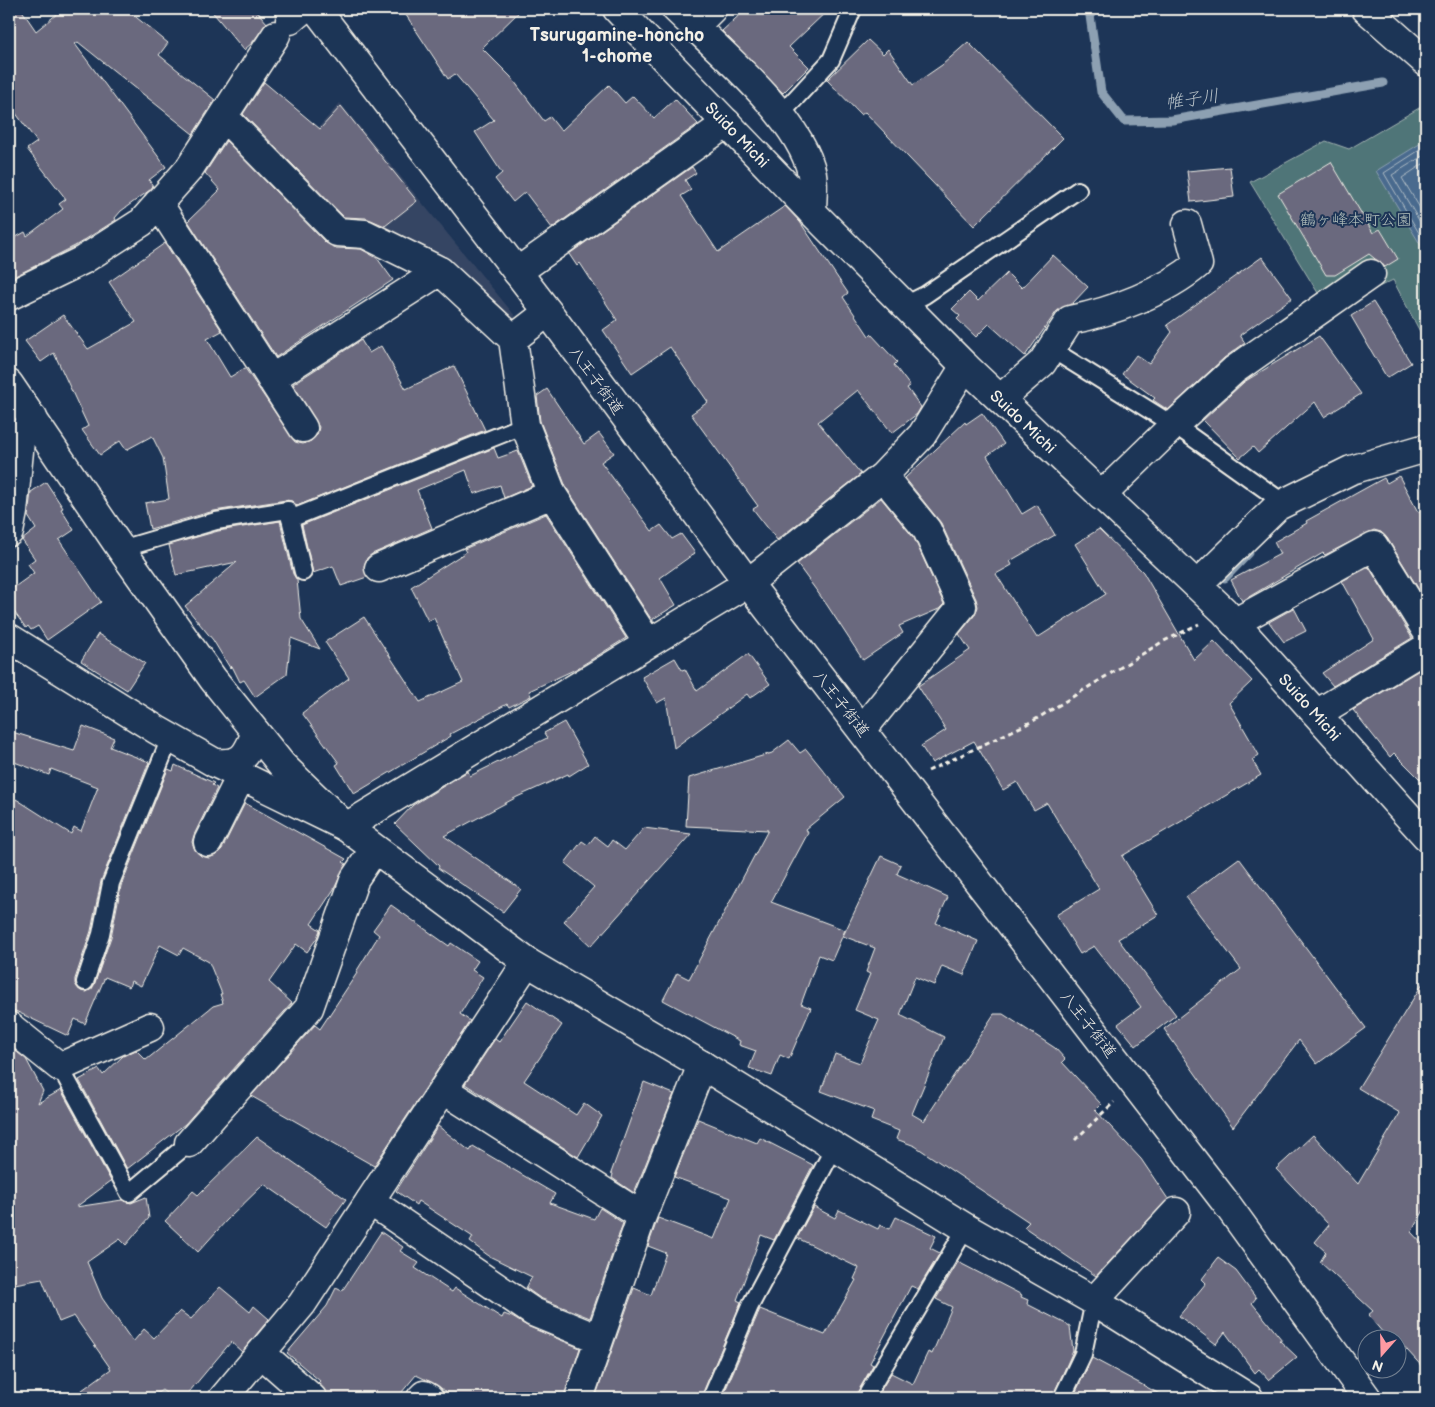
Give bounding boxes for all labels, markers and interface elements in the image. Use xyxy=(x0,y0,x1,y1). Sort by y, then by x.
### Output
district label: Tsurugamine-honcho 1-chome xyxy=(530,25,704,67)
water label: 帷子川 xyxy=(1164,85,1220,114)
street label: Suido Michi xyxy=(701,99,772,172)
park label: 鶴ヶ峰本町公園 xyxy=(1300,211,1412,230)
street label: 八王子街道 xyxy=(565,343,627,419)
street label: Suido Michi xyxy=(985,387,1059,458)
street label: 八王子街道 xyxy=(809,667,873,741)
street label: Suido Michi xyxy=(1274,670,1344,745)
street label: 八王子街道 xyxy=(1056,988,1120,1062)
north arrow xyxy=(1358,1330,1408,1380)
text: N xyxy=(1370,1356,1386,1376)

